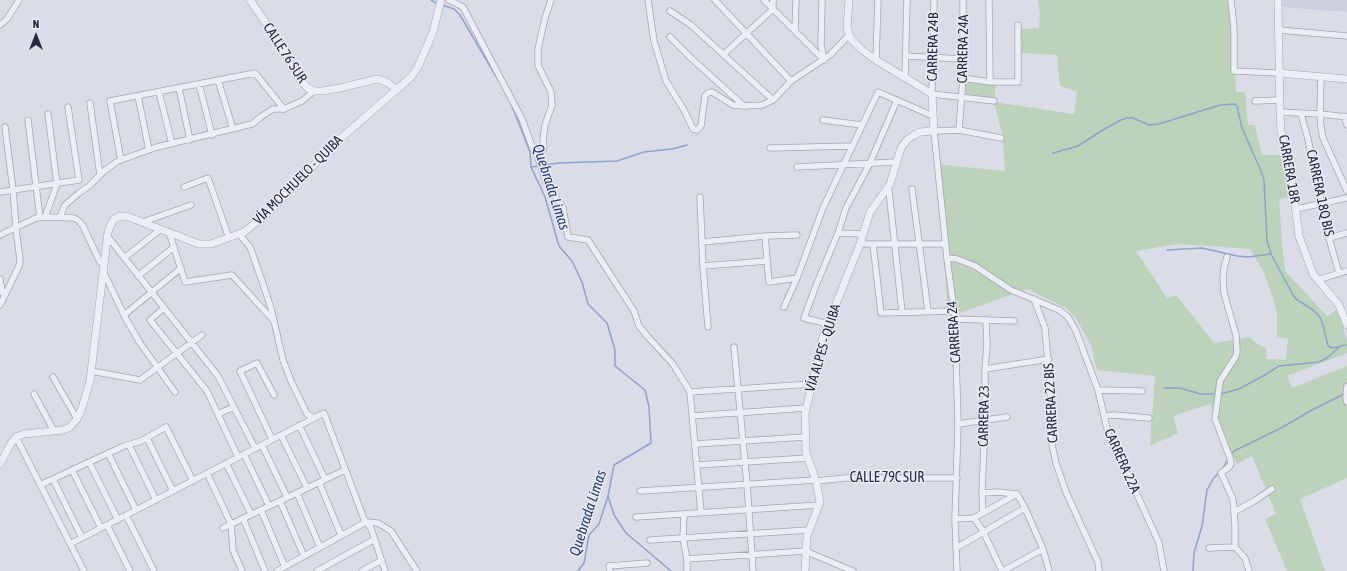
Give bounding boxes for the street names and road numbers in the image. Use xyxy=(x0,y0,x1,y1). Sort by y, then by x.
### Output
street label: CARRERA 24B xyxy=(924,13,942,81)
street label: CARRERA 24A xyxy=(954,14,972,84)
street label: CALLE 76 SUR xyxy=(259,20,311,86)
street label: VÍA MOCHUELO - QUIBA xyxy=(250,132,346,228)
street label: CARRERA 18R xyxy=(1275,134,1303,204)
street label: CARRERA 18Q BIS xyxy=(1303,148,1337,238)
street label: CARRERA 24 xyxy=(943,300,965,364)
street label: VÍA ALPES - QUIBA xyxy=(802,302,844,394)
street label: CARRERA 22 BIS xyxy=(1041,363,1061,443)
street label: CARRERA 23 xyxy=(975,385,993,447)
street label: CARRERA 22A xyxy=(1100,426,1144,496)
street label: CALLE 79C SUR xyxy=(850,470,924,486)

